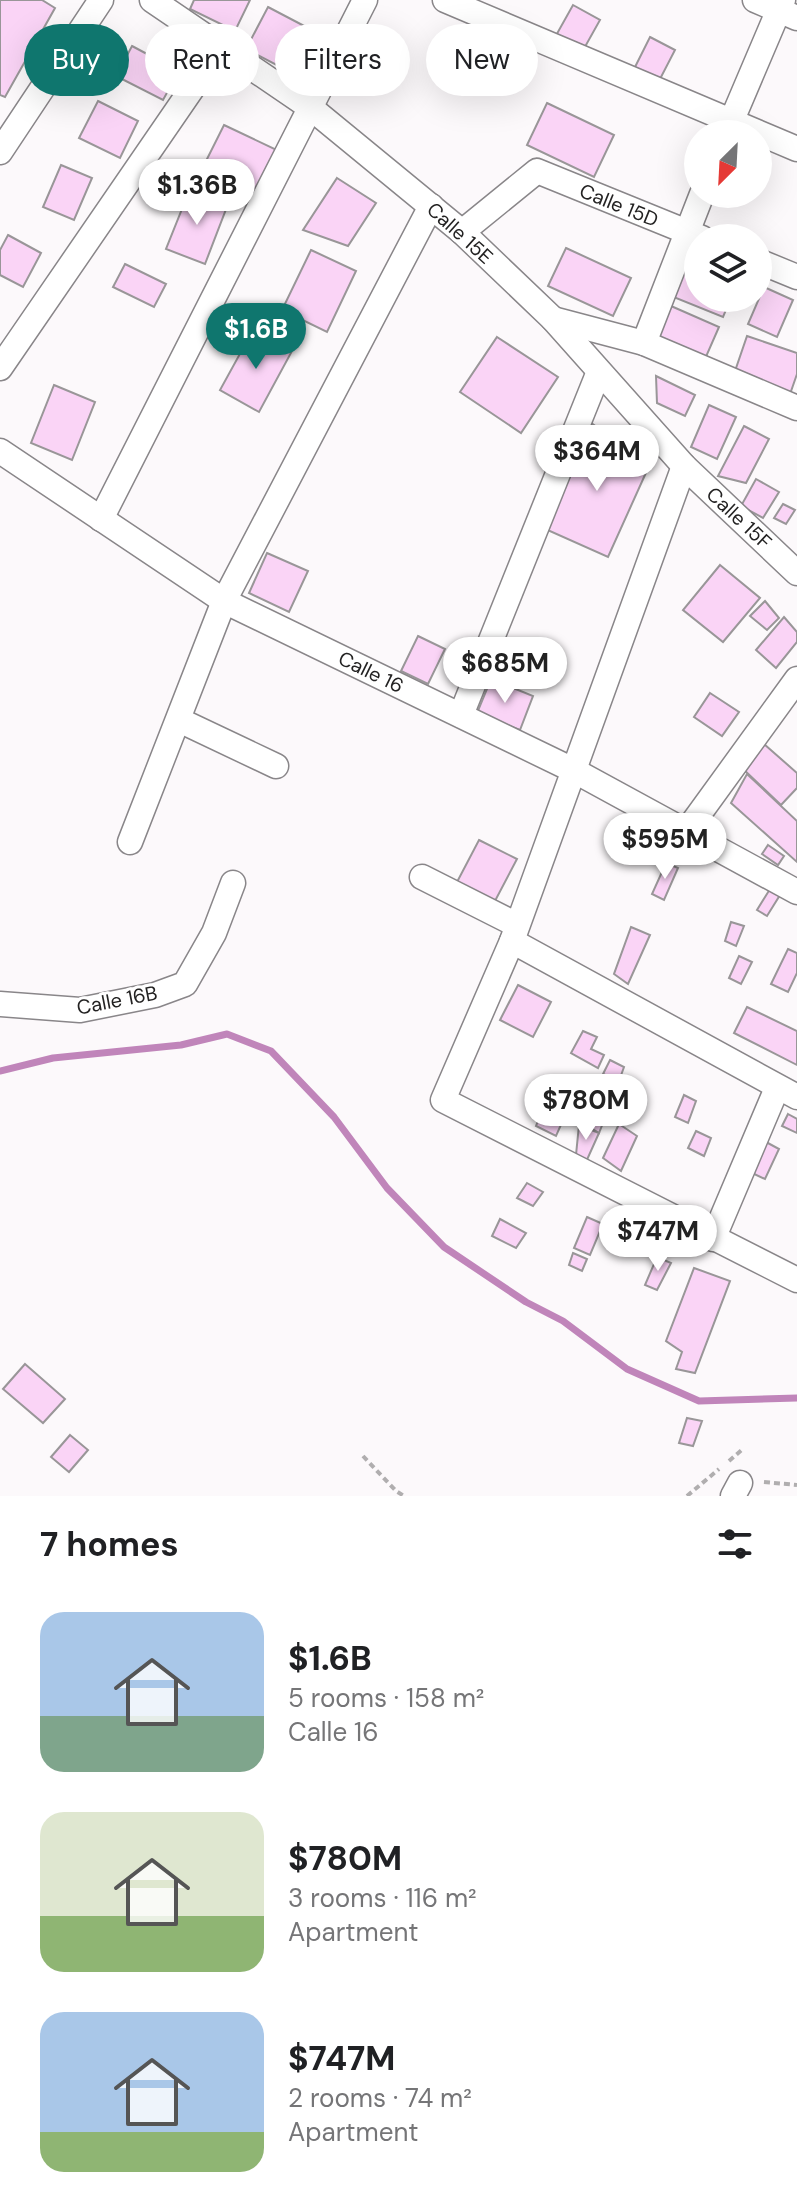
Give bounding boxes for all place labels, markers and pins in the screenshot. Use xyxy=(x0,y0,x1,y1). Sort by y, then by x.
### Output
pin: $1.36B xyxy=(132,159,262,227)
pin: $1.6B xyxy=(200,303,312,371)
pin: $364M xyxy=(541,425,653,493)
pin: $685M xyxy=(449,637,561,705)
pin: $595M xyxy=(609,813,721,881)
pin: $780M xyxy=(530,1074,642,1142)
pin: $747M xyxy=(602,1205,714,1273)

